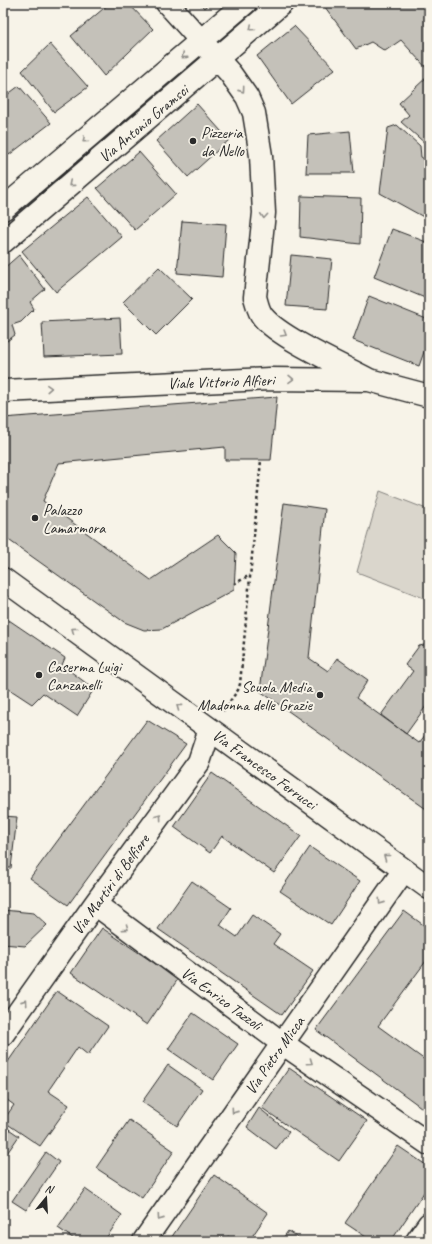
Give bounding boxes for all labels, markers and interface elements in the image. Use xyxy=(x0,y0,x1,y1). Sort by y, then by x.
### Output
one-way arrow xyxy=(250,24,257,31)
one-way arrow xyxy=(182,52,189,59)
street label: Via Antonio Gramsci xyxy=(95,79,194,167)
one-way arrow xyxy=(237,86,245,93)
place label: Pizzeria da Nello xyxy=(201,123,245,161)
one-way arrow xyxy=(82,136,90,143)
marker: Pizzeria da Nello xyxy=(188,136,198,146)
one-way arrow xyxy=(68,180,76,187)
one-way arrow xyxy=(259,213,268,219)
one-way arrow xyxy=(280,329,287,336)
street label: Viale Vittorio Alfieri xyxy=(168,370,277,394)
one-way arrow xyxy=(288,375,294,383)
one-way arrow xyxy=(46,384,52,393)
place label: Palazzo Lamarmora xyxy=(43,500,106,538)
marker: Palazzo Lamarmora xyxy=(30,513,40,523)
one-way arrow xyxy=(71,628,78,635)
place label: Caserma Luigi Canzanelli xyxy=(47,657,123,695)
marker: Caserma Luigi Canzanelli xyxy=(34,670,44,680)
place label: Scuola Media Madonna delle Grazie xyxy=(197,677,314,715)
marker: Scuola Media Madonna delle Grazie xyxy=(315,690,325,700)
one-way arrow xyxy=(176,704,183,712)
street label: Via Francesco Ferrucci xyxy=(208,725,322,816)
one-way arrow xyxy=(154,815,161,822)
street label: Via Martiri di Belfiore xyxy=(68,829,155,939)
one-way arrow xyxy=(383,854,390,862)
one-way arrow xyxy=(378,898,386,905)
one-way arrow xyxy=(122,923,129,930)
street label: Via Enrico Tazzoli xyxy=(177,963,267,1036)
one-way arrow xyxy=(21,1000,28,1007)
street label: Via Pietro Micca xyxy=(241,1012,310,1098)
one-way arrow xyxy=(306,1057,313,1064)
one-way arrow xyxy=(232,1107,239,1114)
north arrow xyxy=(26,1178,66,1218)
text: N xyxy=(44,1181,57,1197)
one-way arrow xyxy=(157,1214,165,1221)

